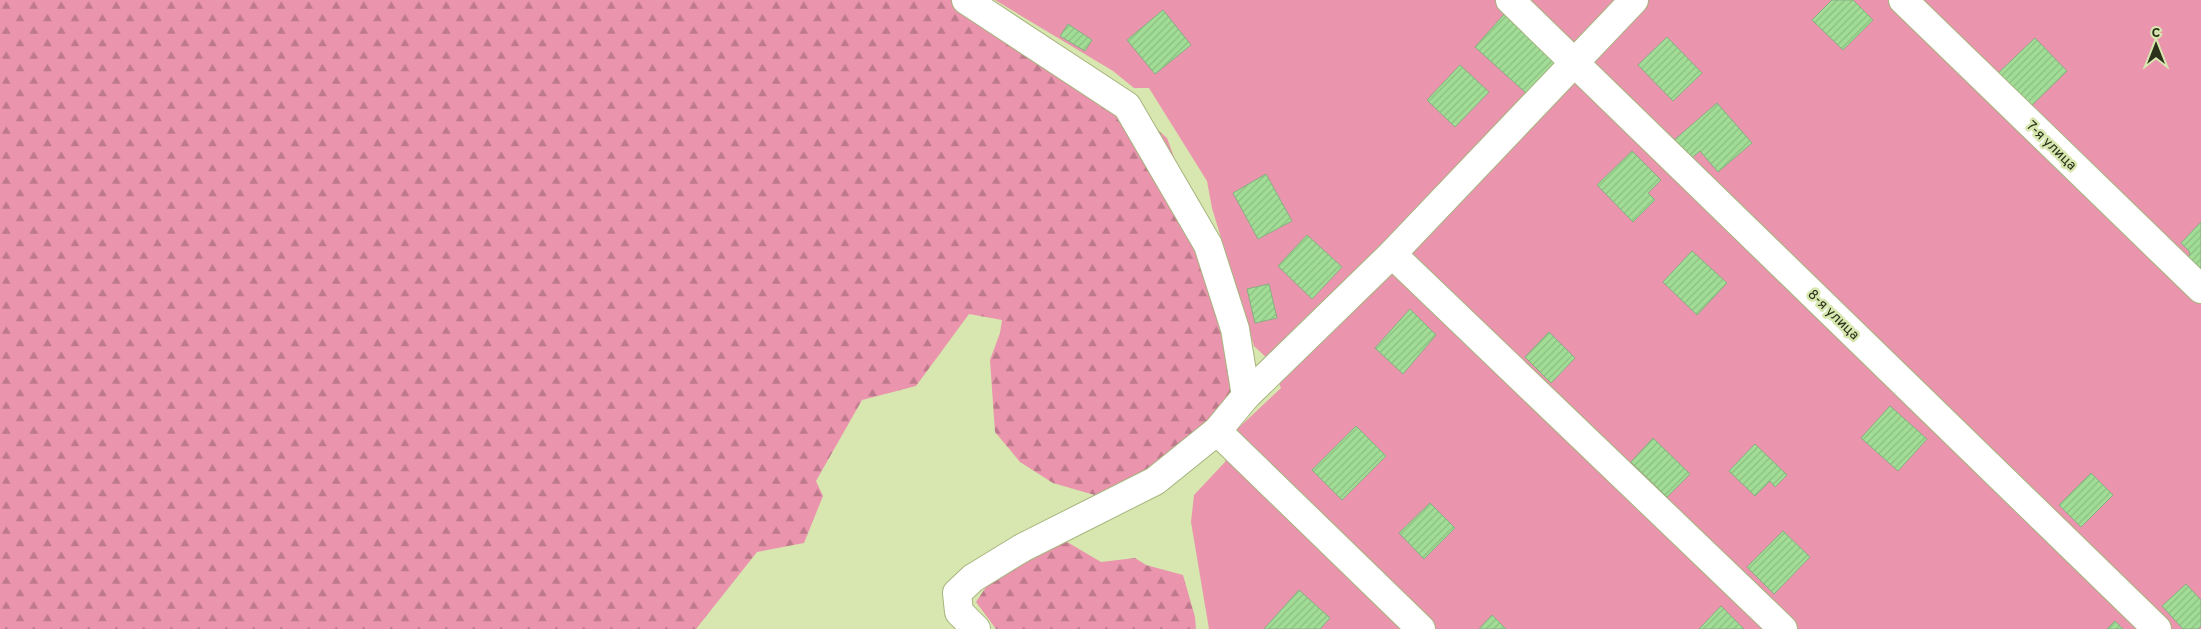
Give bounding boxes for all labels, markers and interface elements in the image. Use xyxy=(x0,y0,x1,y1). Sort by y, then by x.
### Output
north arrow xyxy=(2131,20,2181,70)
text: С xyxy=(2152,25,2161,42)
street label: 7-я улица xyxy=(2022,118,2080,174)
street label: 8-я улица xyxy=(1804,286,1862,344)

